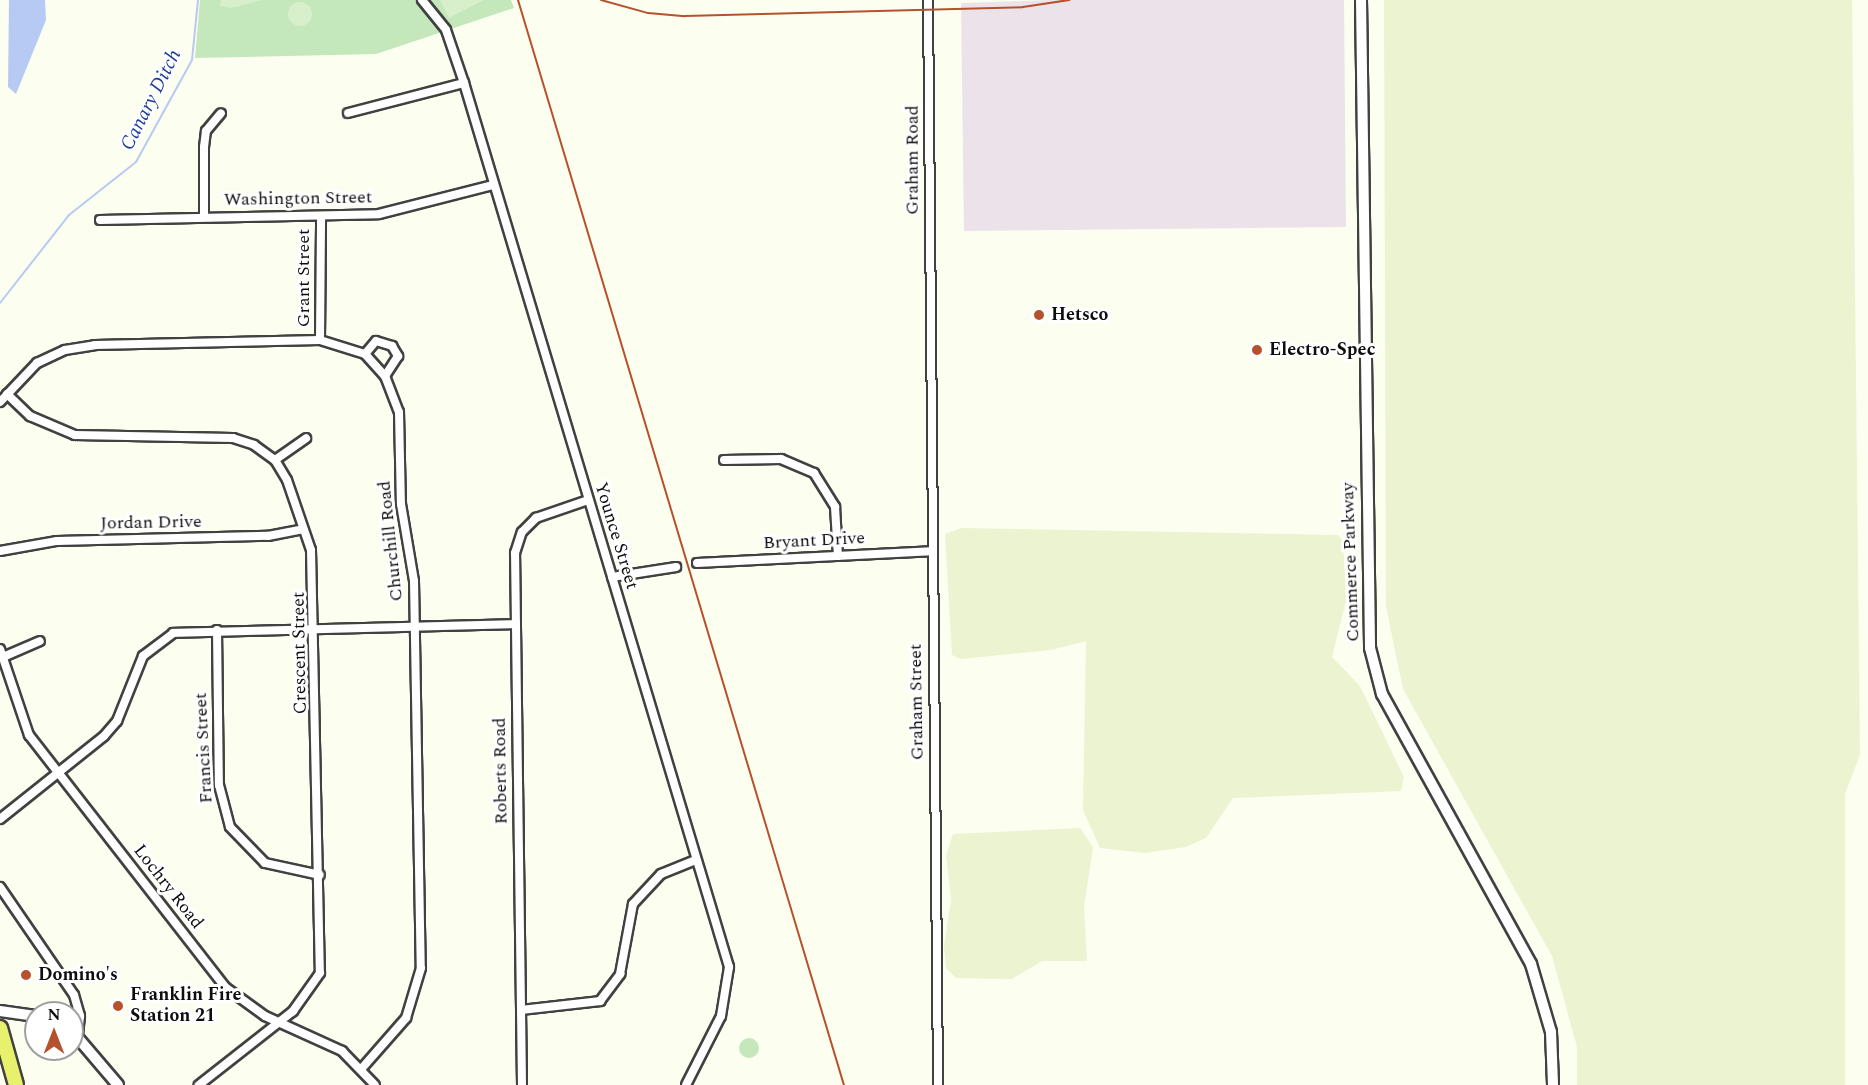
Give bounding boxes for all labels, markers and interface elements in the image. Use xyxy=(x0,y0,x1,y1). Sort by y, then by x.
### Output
water label: Canary Ditch xyxy=(115,45,187,155)
street label: Graham Road xyxy=(902,105,924,215)
street label: Washington Street xyxy=(224,187,372,211)
street label: Grant Street xyxy=(293,229,315,327)
place label: Hetsco xyxy=(1051,304,1108,326)
marker: Hetsco xyxy=(1032,308,1046,322)
place label: Electro-Spec xyxy=(1269,339,1375,361)
marker: Electro-Spec xyxy=(1250,343,1264,357)
street label: Churchill Road xyxy=(374,480,408,602)
street label: Younce Street xyxy=(589,480,643,592)
street label: Commerce Parkway xyxy=(1337,482,1365,642)
street label: Jordan Drive xyxy=(100,511,202,535)
street label: Bryant Drive xyxy=(763,528,865,554)
street label: Crescent Street xyxy=(288,592,312,714)
street label: Graham Street xyxy=(905,644,929,760)
street label: Francis Street xyxy=(190,692,218,804)
street label: Roberts Road xyxy=(489,717,513,825)
street label: Lochry Road xyxy=(128,841,208,933)
place label: Domino's xyxy=(38,964,118,986)
marker: Domino's xyxy=(19,968,33,982)
place label: Franklin Fire Station 21 xyxy=(130,985,241,1028)
marker: Franklin Fire Station 21 xyxy=(111,999,125,1013)
north arrow xyxy=(24,1001,84,1061)
text: N xyxy=(47,1003,61,1027)

